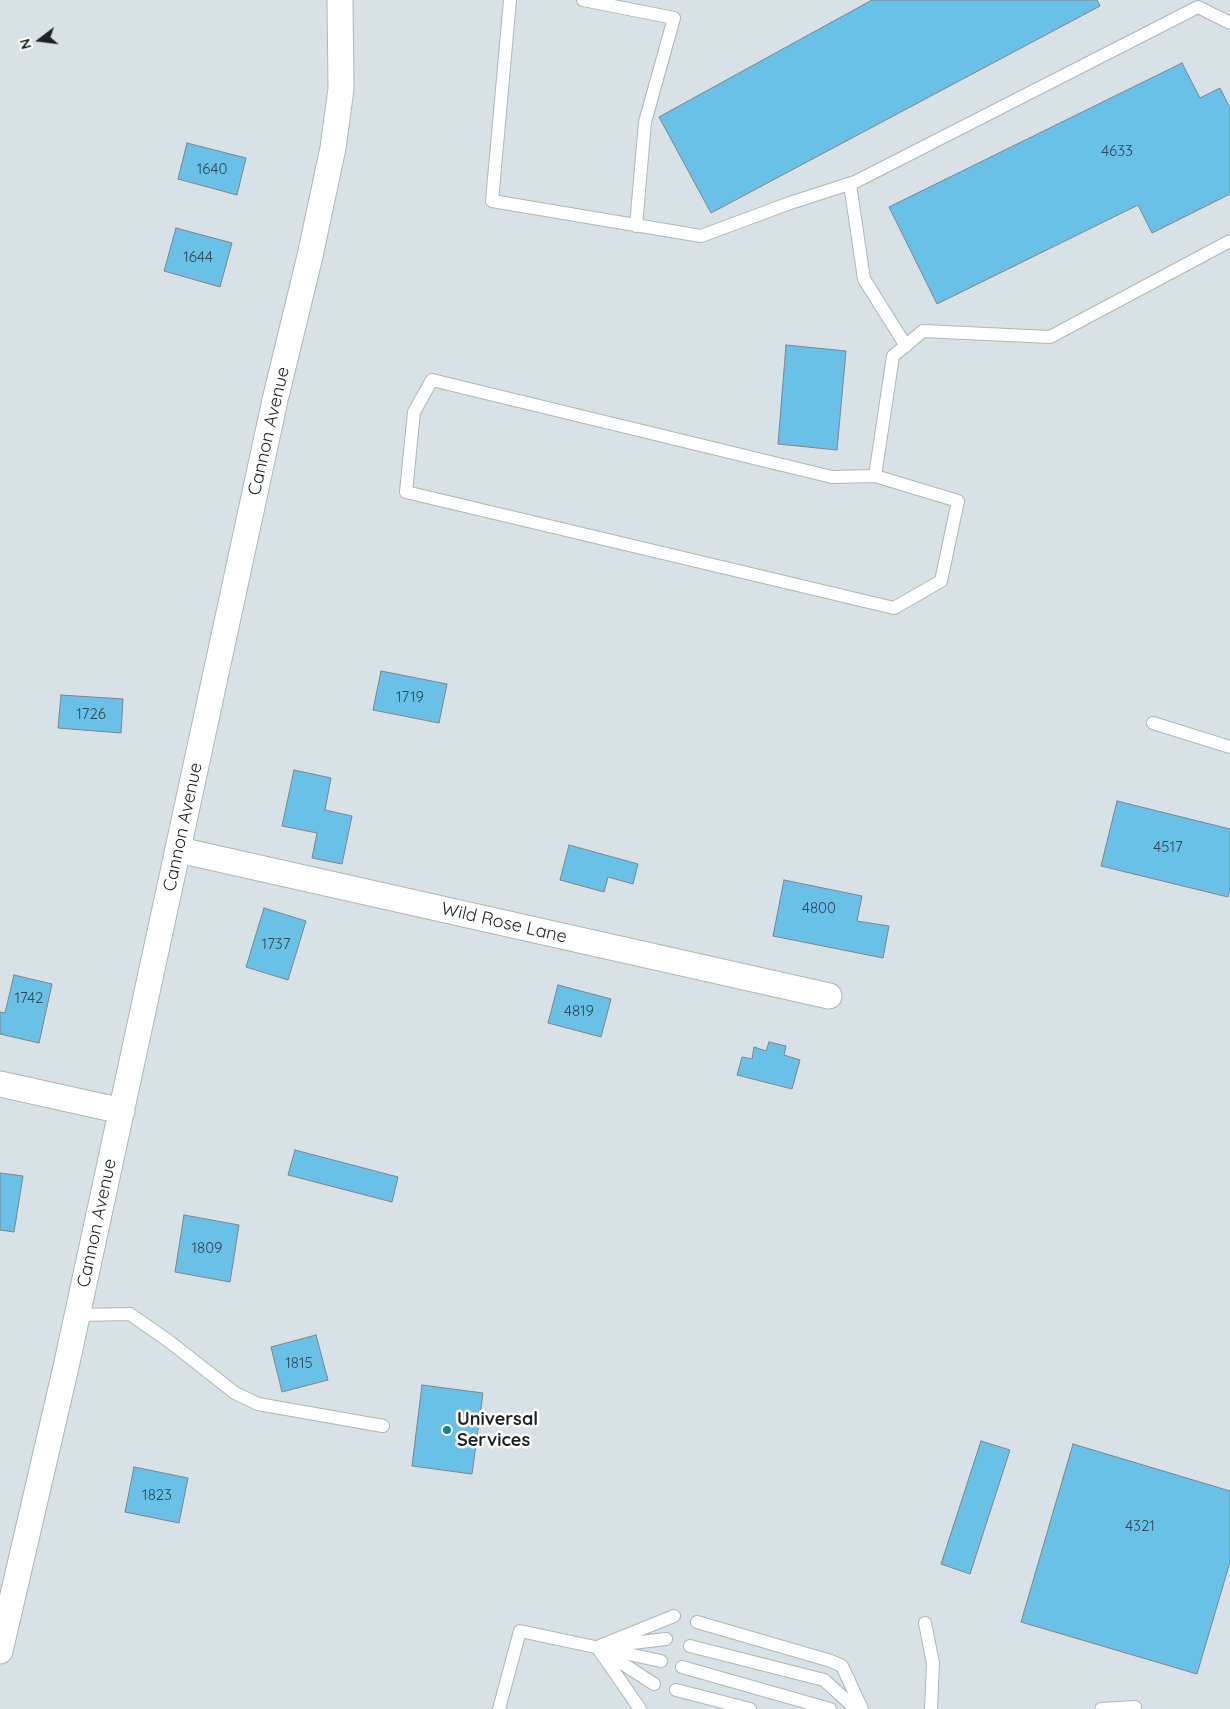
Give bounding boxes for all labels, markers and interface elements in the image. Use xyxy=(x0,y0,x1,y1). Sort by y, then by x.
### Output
north arrow xyxy=(15,15,65,65)
text: N xyxy=(15,37,36,51)
house number: 4633 xyxy=(1101,142,1133,160)
house number: 1640 xyxy=(197,160,227,178)
house number: 1644 xyxy=(183,248,213,266)
street label: Cannon Avenue xyxy=(244,365,294,497)
house number: 1719 xyxy=(396,688,424,706)
house number: 1726 xyxy=(76,705,106,723)
street label: Cannon Avenue xyxy=(159,761,207,893)
house number: 4517 xyxy=(1153,838,1183,856)
street label: Wild Rose Lane xyxy=(439,898,569,948)
house number: 4800 xyxy=(802,899,836,917)
house number: 1737 xyxy=(262,935,290,953)
house number: 1742 xyxy=(15,989,43,1007)
house number: 4819 xyxy=(564,1002,594,1020)
street label: Cannon Avenue xyxy=(73,1157,121,1289)
house number: 1809 xyxy=(192,1239,222,1257)
house number: 1815 xyxy=(285,1354,313,1372)
place label: Universal Services xyxy=(457,1409,538,1452)
marker: Universal Services xyxy=(441,1424,453,1436)
house number: 1823 xyxy=(142,1486,172,1504)
house number: 4321 xyxy=(1125,1517,1155,1535)

